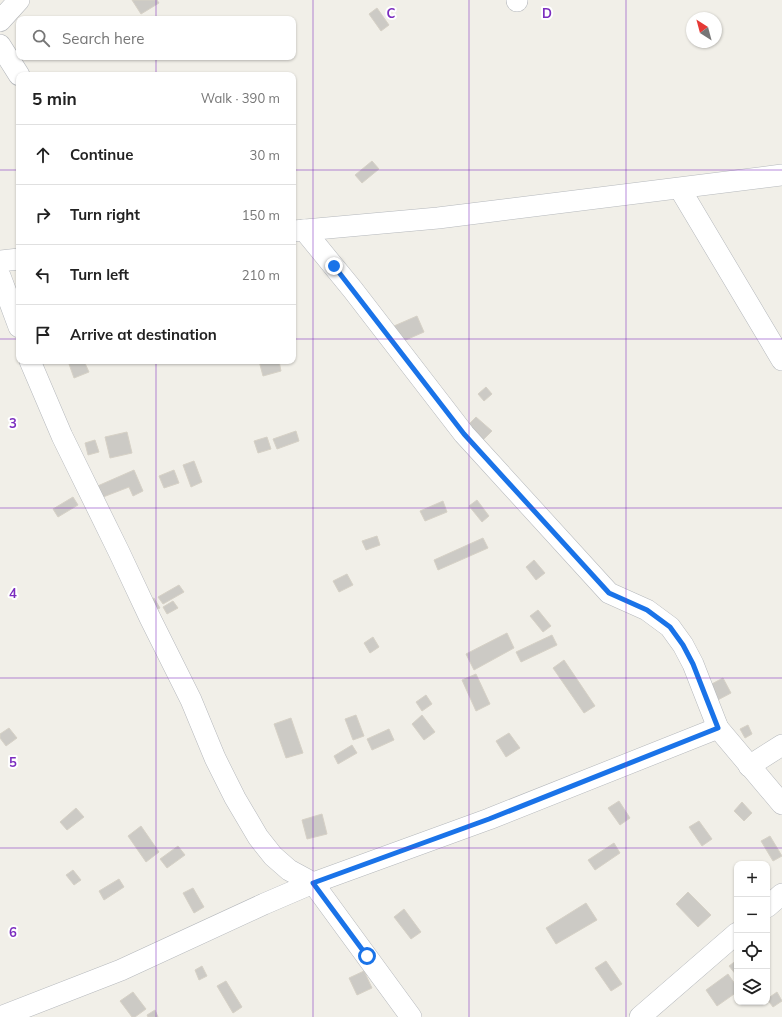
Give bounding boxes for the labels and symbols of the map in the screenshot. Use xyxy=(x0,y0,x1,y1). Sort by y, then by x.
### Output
text: C xyxy=(387,5,396,21)
text: D xyxy=(542,5,552,21)
north arrow xyxy=(686,12,722,48)
route end xyxy=(325,257,343,275)
text: 3 xyxy=(9,415,17,431)
text: 4 xyxy=(9,585,17,601)
text: 5 xyxy=(9,754,17,770)
text: 6 xyxy=(9,924,17,940)
route start xyxy=(358,947,376,965)

